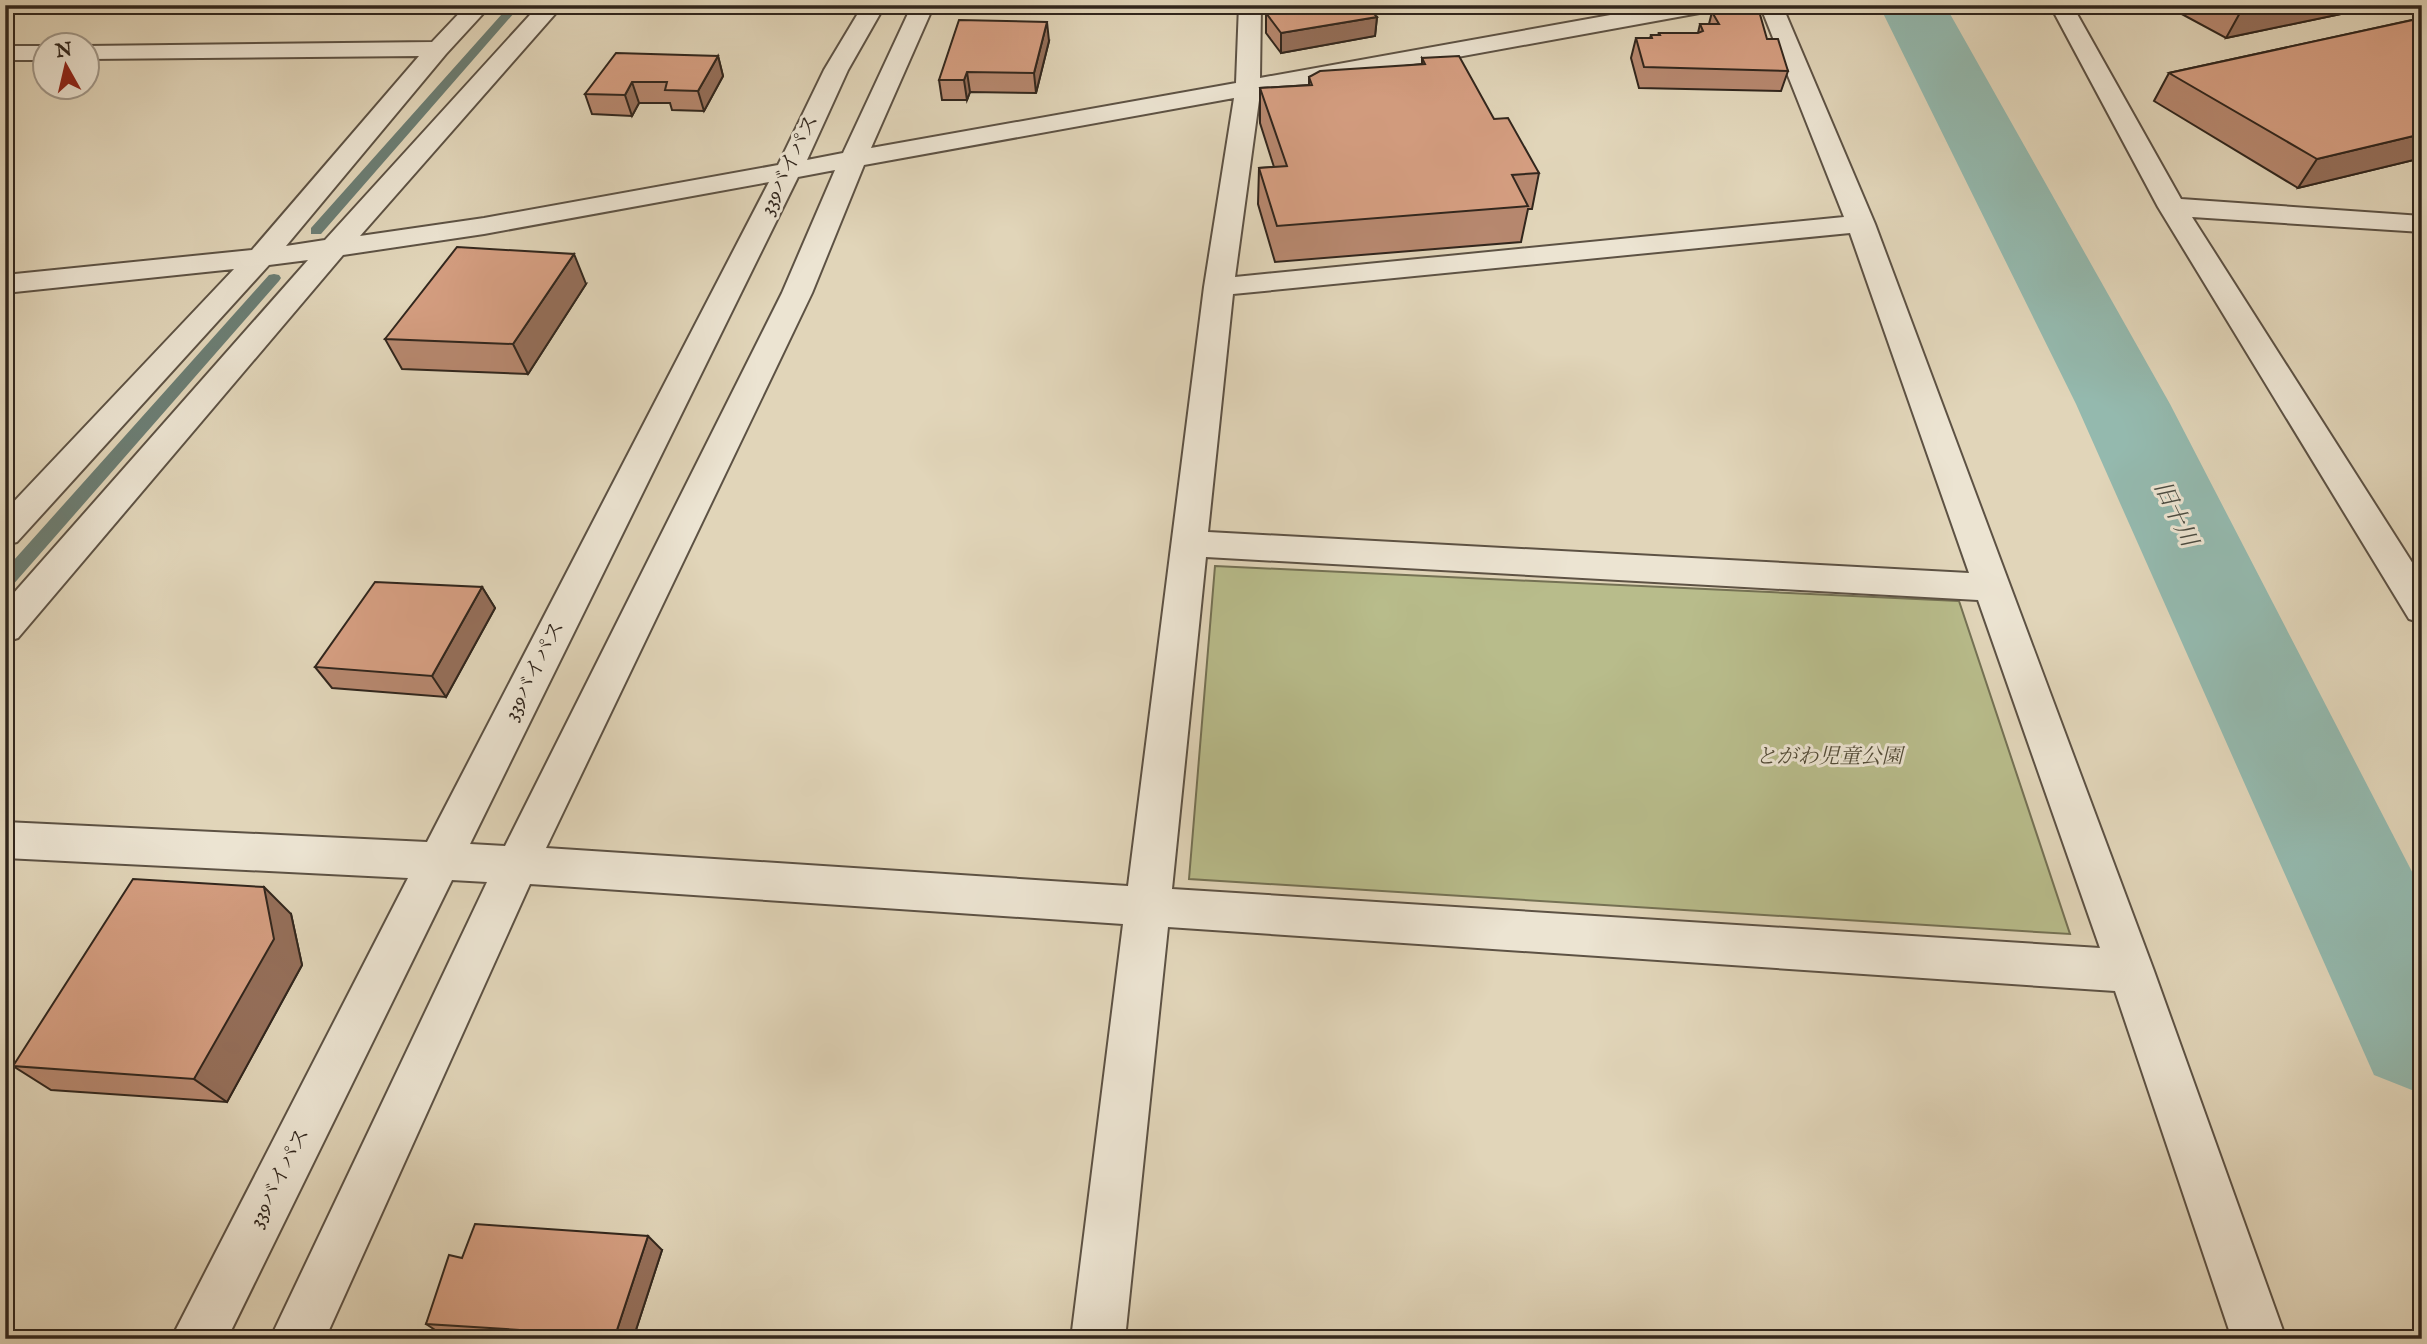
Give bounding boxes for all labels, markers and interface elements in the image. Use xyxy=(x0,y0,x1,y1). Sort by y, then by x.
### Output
north arrow xyxy=(32,32,102,102)
text: N xyxy=(53,38,74,64)
street label: 339バイパス xyxy=(754,110,826,220)
water label: 旧十川 xyxy=(2147,477,2204,554)
street label: 339バイパス xyxy=(498,617,572,725)
park label: とがわ児童公園 xyxy=(1756,744,1905,771)
street label: 339バイパス xyxy=(243,1124,317,1232)

